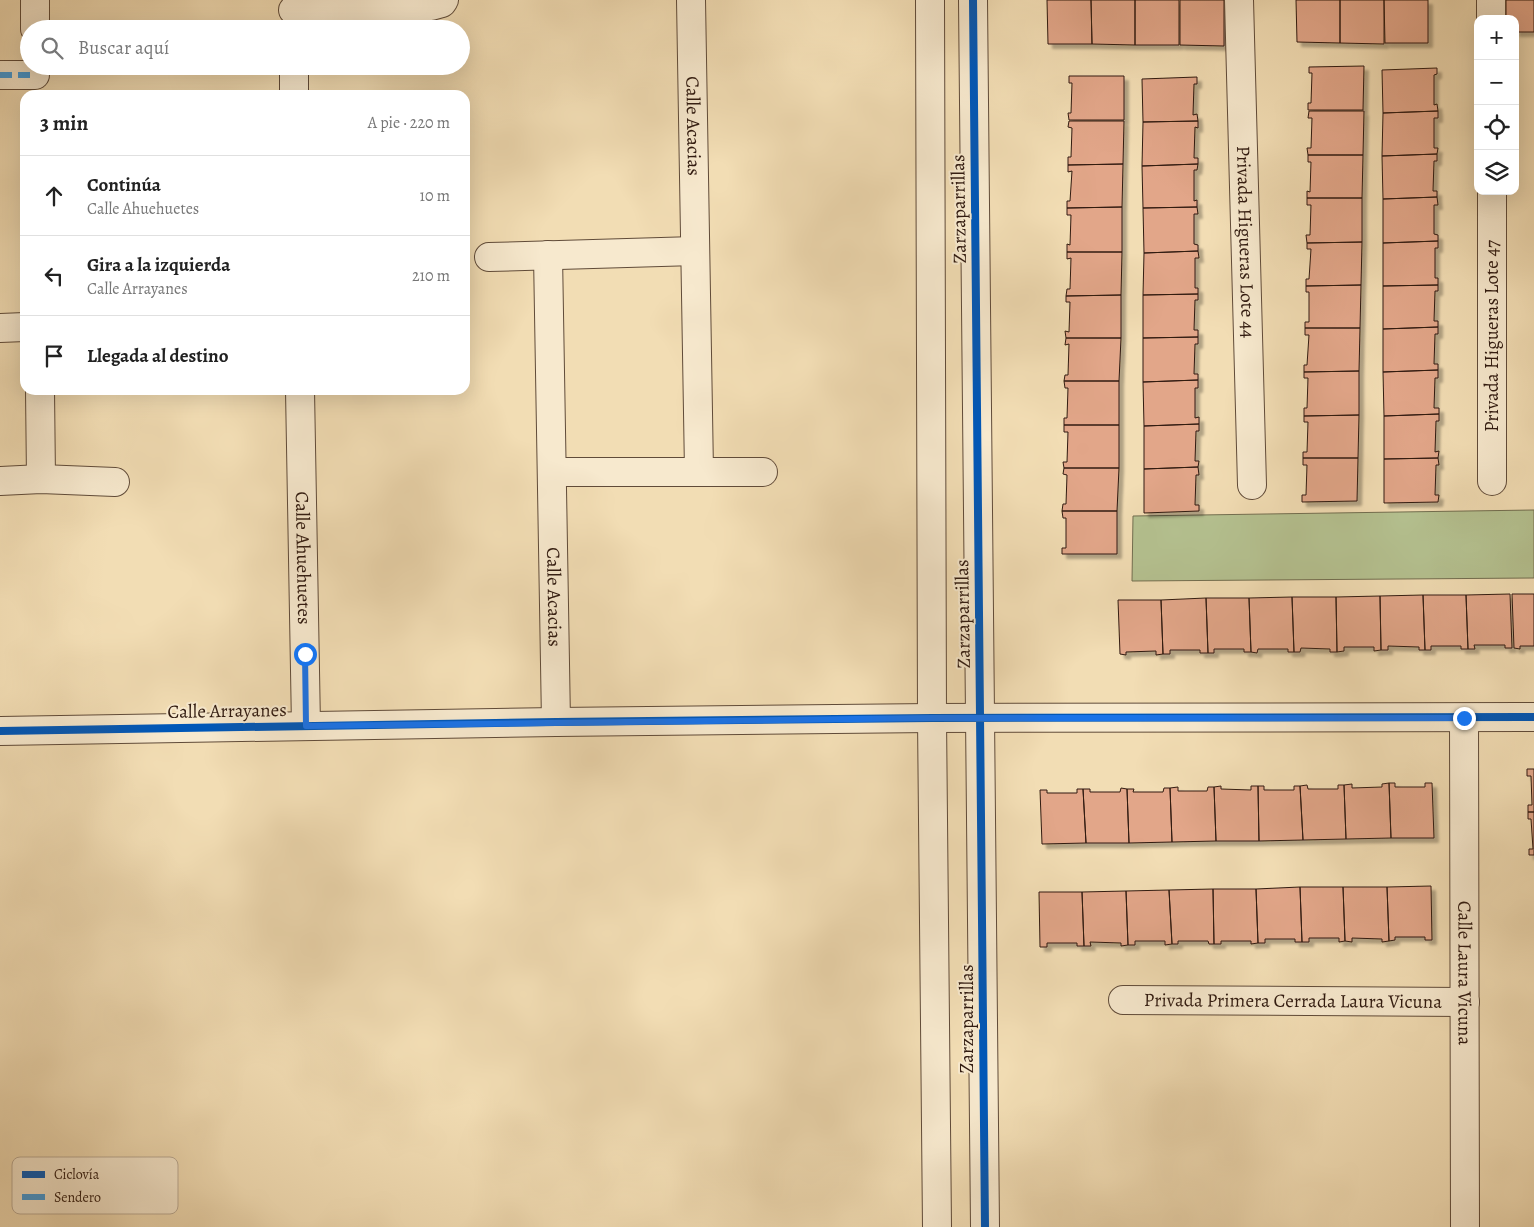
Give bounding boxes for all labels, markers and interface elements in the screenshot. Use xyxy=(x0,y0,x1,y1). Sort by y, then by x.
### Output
map controls xyxy=(1474,15,1519,195)
button: + xyxy=(1474,15,1519,60)
search box xyxy=(20,20,470,75)
icon: search xyxy=(38,34,66,62)
text: Buscar aquí xyxy=(78,35,169,61)
button: − xyxy=(1474,60,1519,105)
street label: Calle Acacias xyxy=(679,76,707,176)
button: locate xyxy=(1474,105,1519,150)
text: 3 min xyxy=(40,109,88,137)
text: A pie · 220 m xyxy=(368,112,450,134)
street label: Privada Higueras Lote 44 xyxy=(1230,145,1261,339)
button: layers xyxy=(1474,150,1519,195)
street label: Zarzaparrillas xyxy=(945,154,973,264)
text: Continúa xyxy=(87,172,161,198)
icon: ahead xyxy=(40,182,68,210)
text: 10 m xyxy=(420,185,450,207)
text: Calle Ahuehuetes xyxy=(87,198,199,220)
street label: Privada Higueras Lote 47 xyxy=(1479,240,1505,432)
text: Gira a la izquierda xyxy=(87,252,230,278)
icon: left xyxy=(40,262,68,290)
text: 210 m xyxy=(412,265,450,287)
text: Calle Arrayanes xyxy=(87,278,188,300)
icon: arrive xyxy=(40,342,68,370)
text: Llegada al destino xyxy=(87,343,229,369)
street label: Calle Ahuehuetes xyxy=(289,491,317,625)
street label: Calle Acacias xyxy=(540,547,568,647)
street label: Zarzaparrillas xyxy=(949,559,977,669)
route start xyxy=(294,643,317,666)
street label: Calle Arrayanes xyxy=(167,697,287,725)
route end xyxy=(1453,707,1476,730)
street label: Calle Laura Vicuna xyxy=(1451,901,1478,1045)
street label: Zarzaparrillas xyxy=(954,964,980,1074)
street label: Privada Primera Cerrada Laura Vicuna xyxy=(1144,987,1442,1015)
legend xyxy=(12,1157,178,1214)
text: Ciclovía xyxy=(54,1165,100,1184)
text: Sendero xyxy=(54,1188,101,1207)

